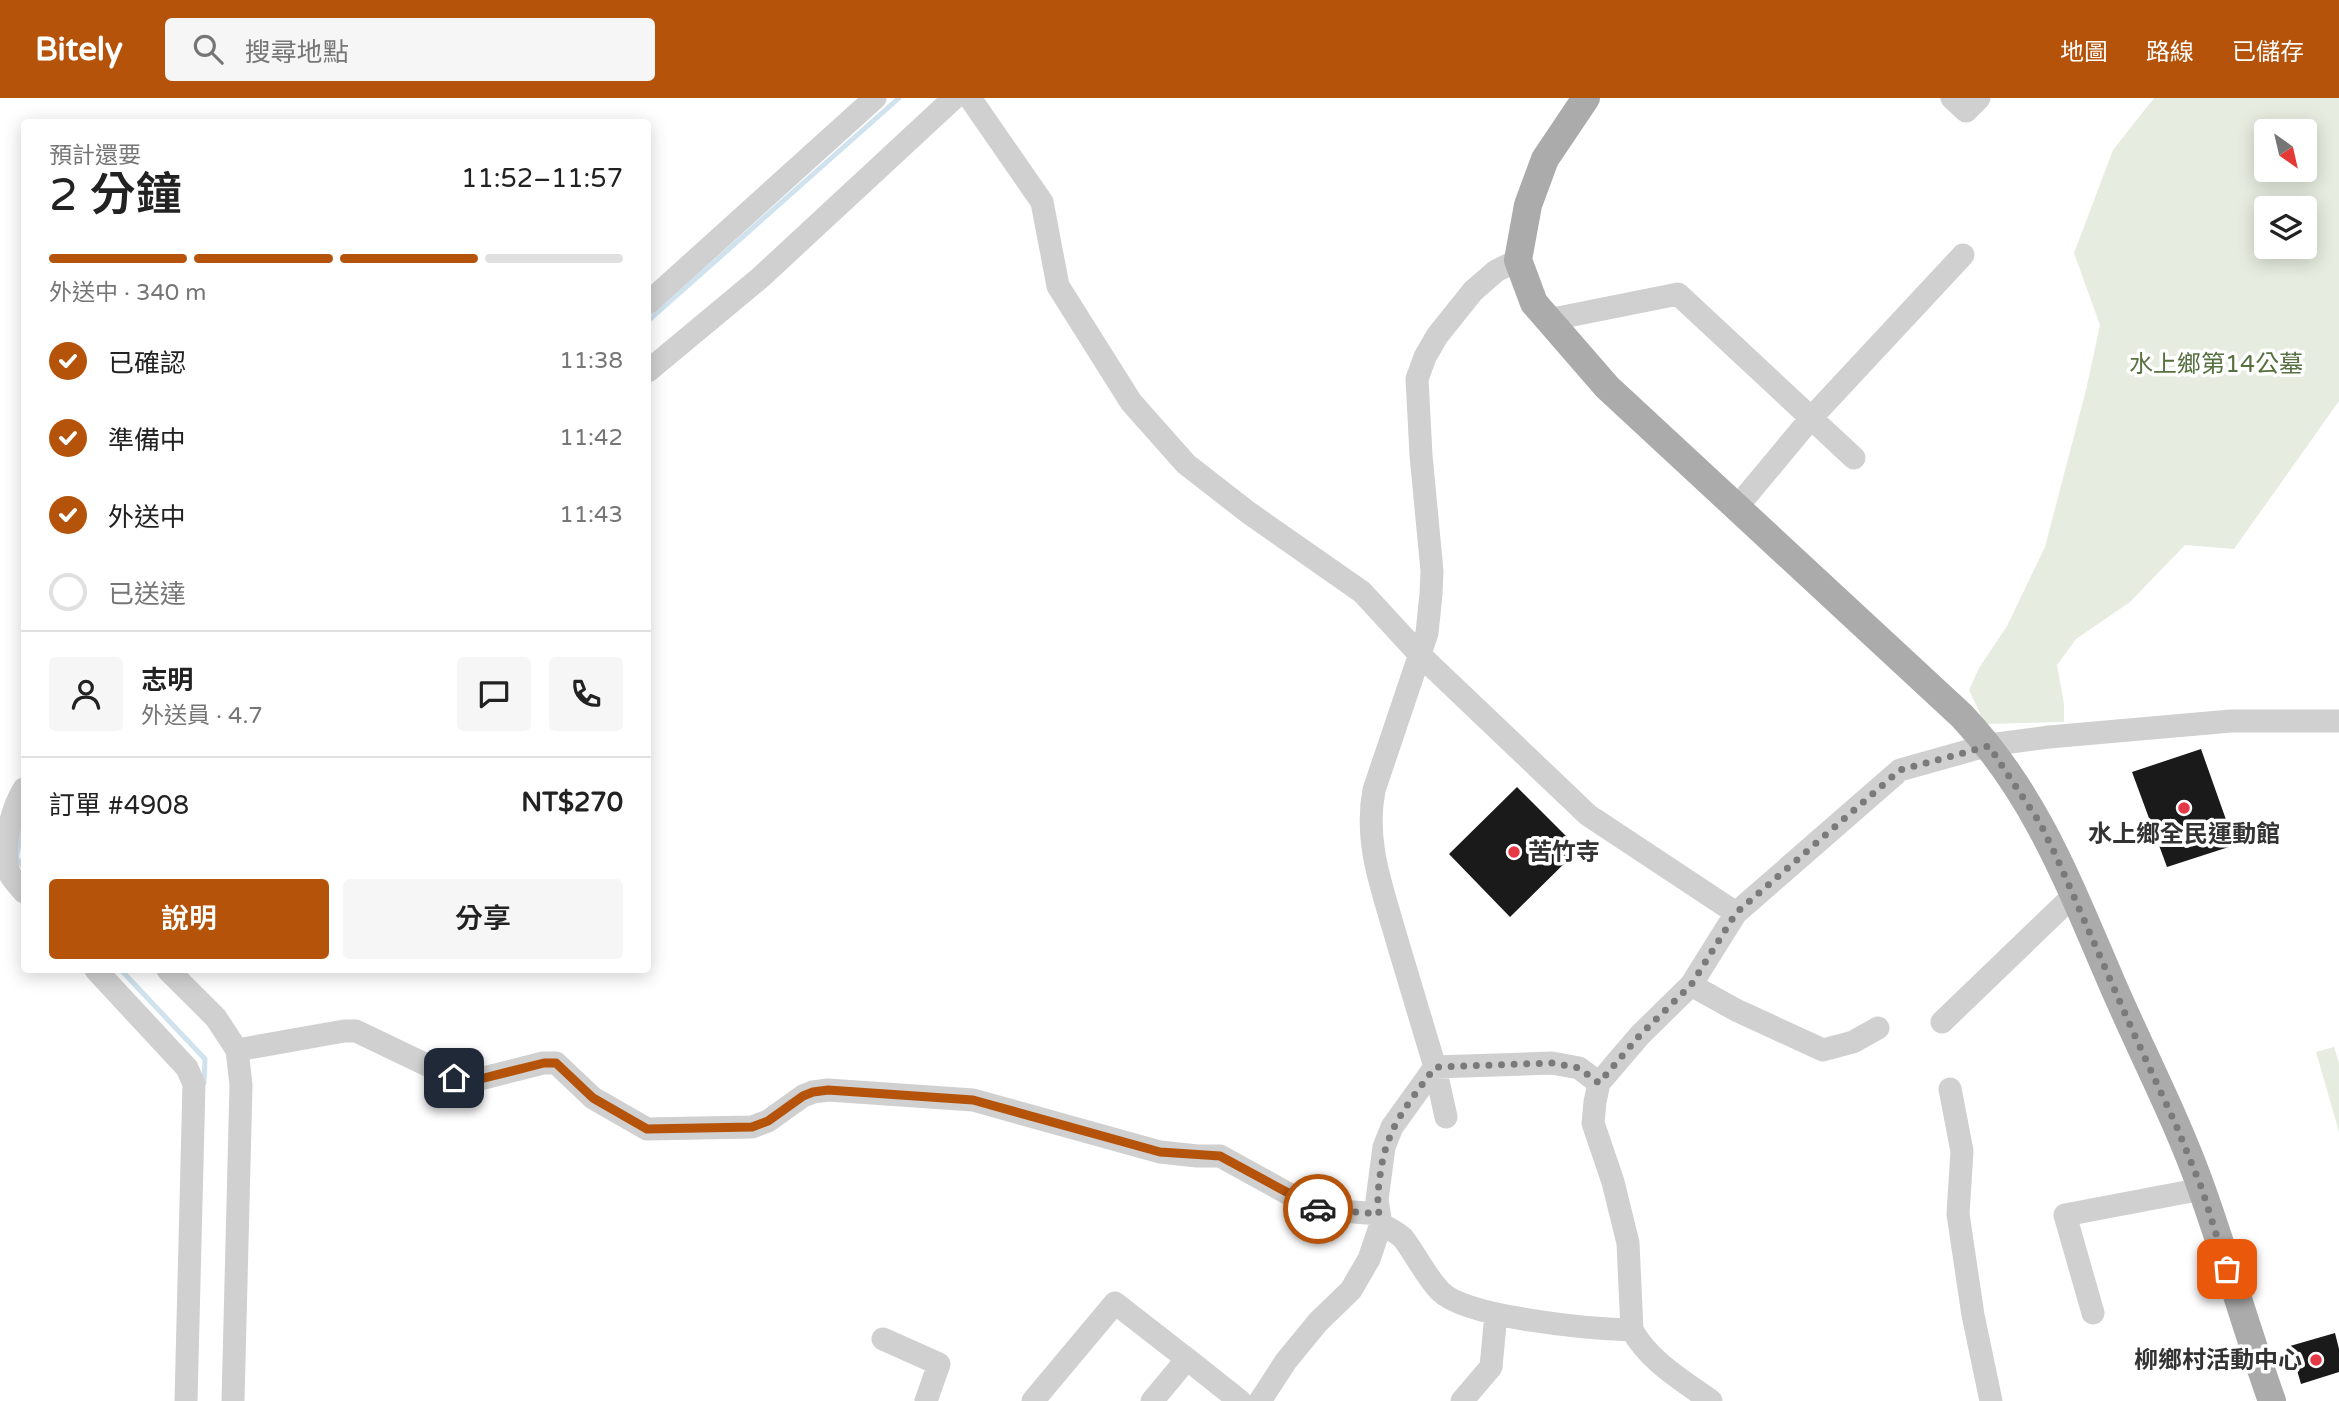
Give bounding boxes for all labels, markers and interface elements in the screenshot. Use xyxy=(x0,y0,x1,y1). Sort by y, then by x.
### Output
search box xyxy=(165,18,655,81)
text: Bitely xyxy=(35,30,123,69)
icon: search xyxy=(189,30,227,68)
text: 搜尋地點 xyxy=(245,37,349,68)
text: 地圖 xyxy=(2060,38,2108,67)
text: 路線 xyxy=(2146,38,2194,67)
text: 已儲存 xyxy=(2232,38,2304,67)
north arrow xyxy=(2254,119,2317,182)
map controls xyxy=(2254,119,2317,259)
text: 預計還要 xyxy=(49,142,141,170)
text: 11:52–11:57 xyxy=(461,163,623,194)
text: 2 分鐘 xyxy=(49,168,182,223)
button: layers xyxy=(2254,196,2317,259)
text: 外送中 · 340 m xyxy=(49,279,206,307)
icon: check xyxy=(49,342,87,380)
text: 11:38 xyxy=(559,347,623,375)
text: 已確認 xyxy=(108,348,186,379)
park label: 水上鄉第14公墓 xyxy=(2129,350,2303,379)
icon: check xyxy=(49,419,87,457)
text: 11:42 xyxy=(559,424,623,452)
text: 準備中 xyxy=(108,425,186,456)
icon: check xyxy=(49,496,87,534)
text: 11:43 xyxy=(559,501,623,529)
text: 外送中 xyxy=(108,502,186,533)
text: 已送達 xyxy=(108,579,186,610)
button: person xyxy=(49,657,123,731)
button: chat xyxy=(457,657,531,731)
button: phone xyxy=(549,657,623,731)
text: 志明 xyxy=(141,665,193,696)
text: 外送員 · 4.7 xyxy=(141,702,263,730)
text: NT$270 xyxy=(521,787,623,818)
text: 訂單 #4908 xyxy=(49,790,189,821)
marker: 水上鄉全民運動館 xyxy=(2176,800,2192,816)
place label: 水上鄉全民運動館 xyxy=(2088,820,2280,849)
place label: 苦竹寺 xyxy=(1528,838,1600,867)
marker: 苦竹寺 xyxy=(1506,844,1522,860)
button: 說明 xyxy=(49,879,329,959)
button: 分享 xyxy=(343,879,623,959)
pin xyxy=(424,1048,484,1108)
icon: home xyxy=(435,1059,473,1097)
courier xyxy=(1283,1174,1353,1244)
icon: car xyxy=(1299,1190,1337,1228)
pin xyxy=(2197,1239,2257,1299)
icon: bag xyxy=(2208,1250,2246,1288)
place label: 柳鄉村活動中心 xyxy=(2134,1346,2302,1375)
marker: 柳鄉村活動中心 xyxy=(2308,1352,2324,1368)

